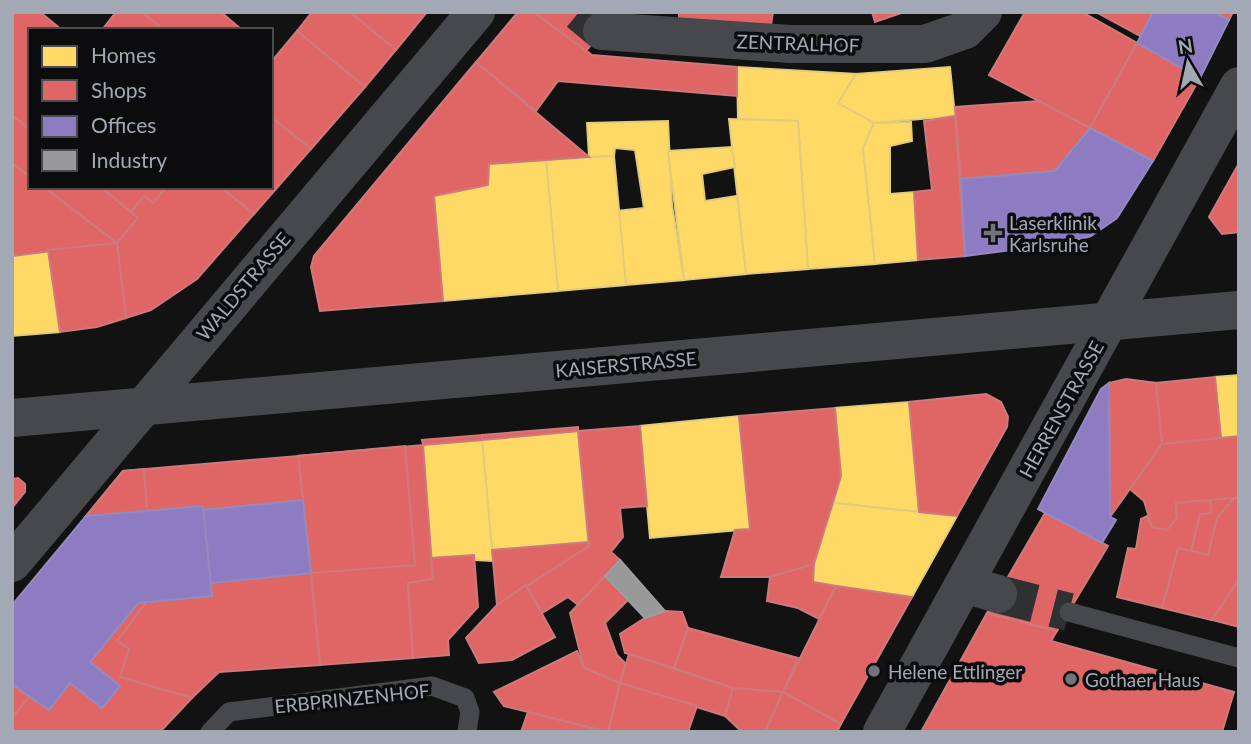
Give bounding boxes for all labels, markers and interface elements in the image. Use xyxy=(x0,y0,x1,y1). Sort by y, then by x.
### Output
legend xyxy=(28,28,273,189)
north arrow xyxy=(1153,28,1223,98)
street label: ZENTRALHOF xyxy=(736,29,860,57)
text: N xyxy=(1176,33,1194,58)
text: Homes xyxy=(91,42,156,67)
text: Shops xyxy=(91,77,147,102)
text: Offices xyxy=(91,112,156,137)
text: Industry xyxy=(91,147,167,172)
place label: Laserklinik Karlsruhe xyxy=(1009,211,1097,256)
marker: Laserklinik Karlsruhe xyxy=(983,223,1003,243)
street label: WALDSTRASSE xyxy=(191,227,295,345)
street label: HERRENSTRASSE xyxy=(1014,337,1108,481)
street label: KAISERSTRASSE xyxy=(554,346,698,382)
place label: Helene Ettlinger xyxy=(888,660,1022,683)
marker: Helene Ettlinger xyxy=(866,663,882,679)
place label: Gothaer Haus xyxy=(1085,668,1200,691)
marker: Gothaer Haus xyxy=(1063,671,1079,687)
street label: ERBPRINZENHOF xyxy=(273,678,431,718)

